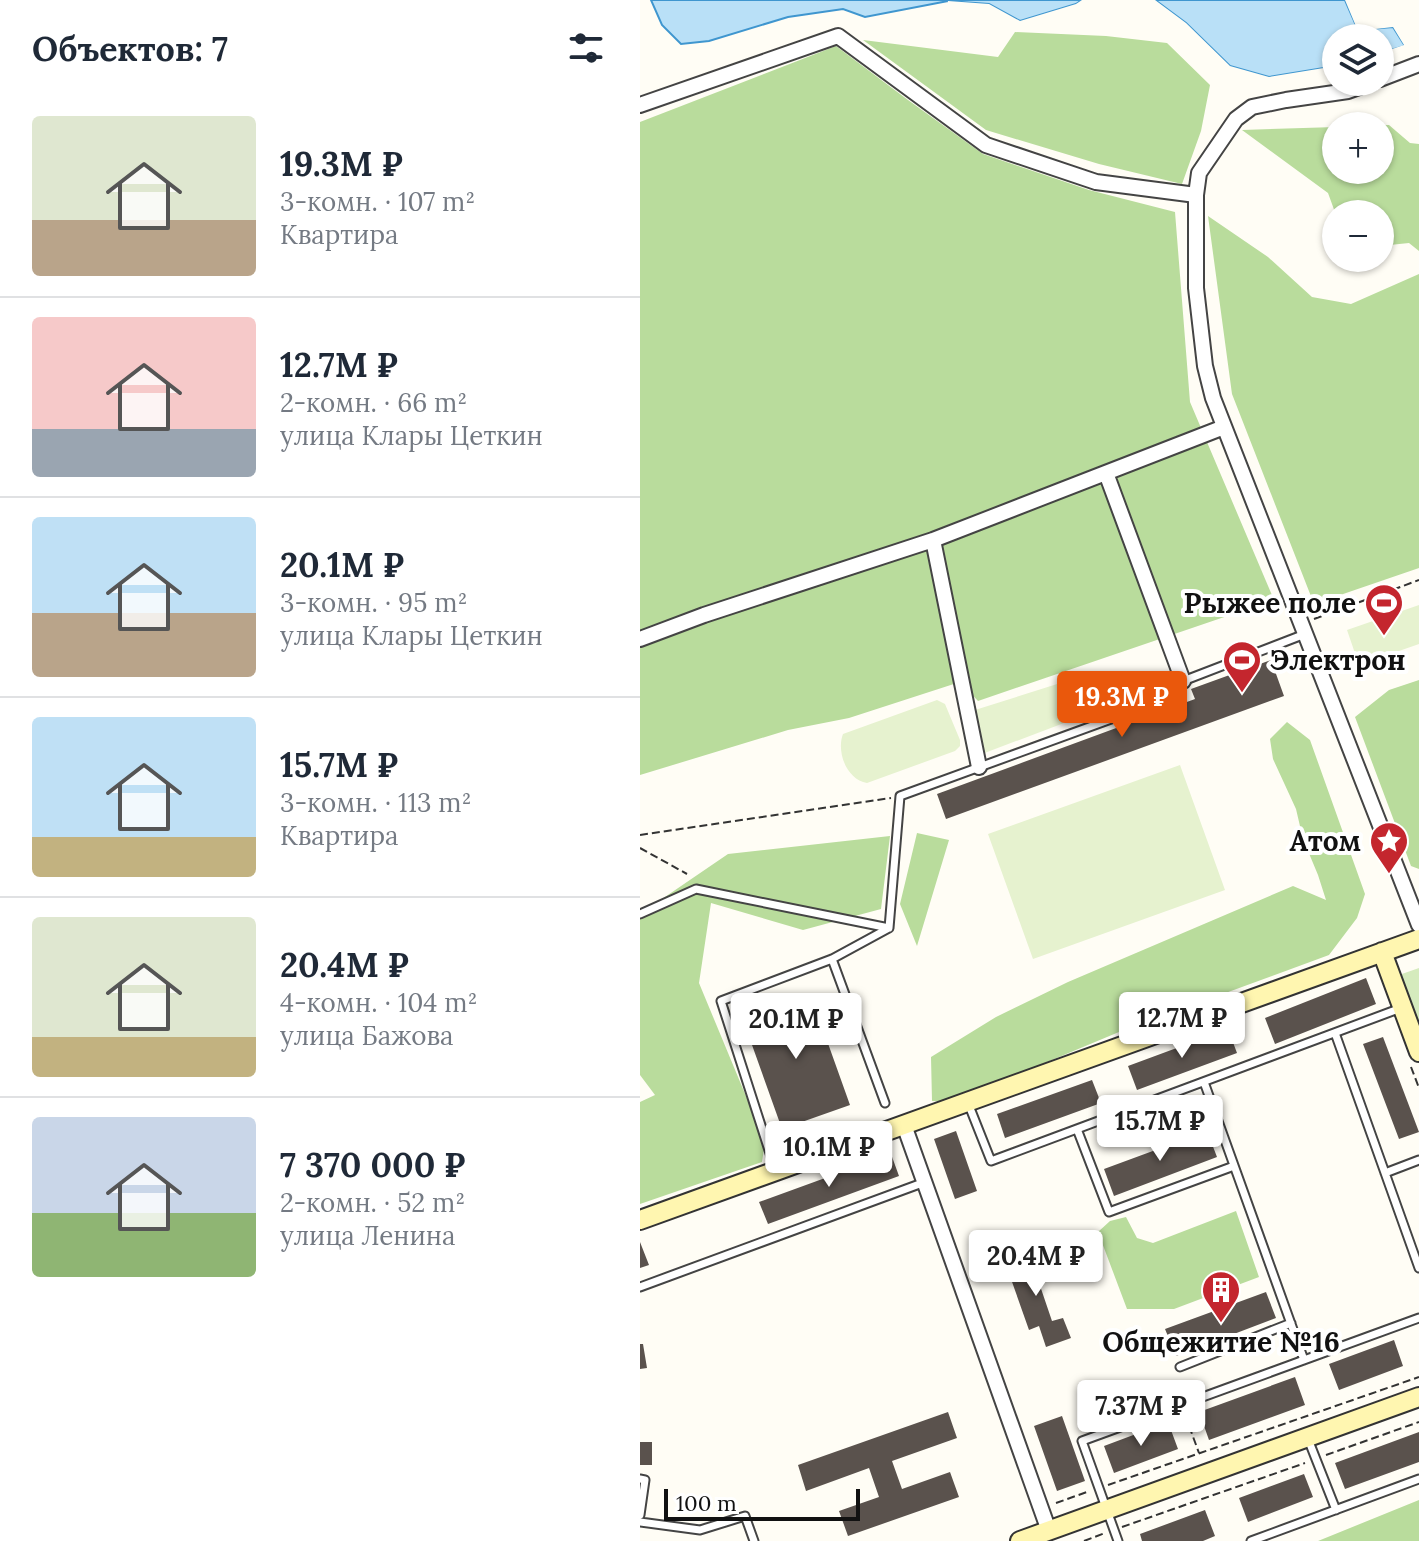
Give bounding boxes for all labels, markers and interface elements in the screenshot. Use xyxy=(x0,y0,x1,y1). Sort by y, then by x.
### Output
map controls xyxy=(1322,24,1394,272)
button: layers xyxy=(1322,24,1394,96)
icon: filters xyxy=(564,26,608,70)
text: Объектов: 7 xyxy=(32,27,228,70)
button: + xyxy=(1322,112,1394,184)
text: 19.3M ₽ xyxy=(280,142,403,185)
icon: home xyxy=(96,148,192,244)
text: 3-комн. · 107 m² xyxy=(280,185,475,218)
button: − xyxy=(1322,200,1394,272)
text: Квартира xyxy=(280,218,398,251)
text: 12.7M ₽ xyxy=(280,343,398,386)
icon: home xyxy=(96,349,192,445)
text: 2-комн. · 66 m² xyxy=(280,386,467,419)
text: улица Клары Цеткин xyxy=(280,419,543,452)
text: 20.1M ₽ xyxy=(280,543,404,586)
icon: home xyxy=(96,549,192,645)
sports icon: Рыжее поле xyxy=(1363,582,1405,637)
place label: Рыжее поле xyxy=(1183,585,1356,621)
text: 3-комн. · 95 m² xyxy=(280,586,467,619)
text: улица Клары Цеткин xyxy=(280,619,543,652)
sports icon: Электрон xyxy=(1221,639,1263,694)
place label: Электрон xyxy=(1270,642,1406,678)
pin: 19.3M ₽ xyxy=(1048,671,1196,739)
text: 19.3M ₽ xyxy=(1075,680,1169,713)
text: 15.7M ₽ xyxy=(280,743,398,786)
icon: home xyxy=(96,749,192,845)
text: 3-комн. · 113 m² xyxy=(280,786,472,819)
text: Квартира xyxy=(280,819,398,852)
place icon: Атом xyxy=(1368,820,1410,875)
place label: Атом xyxy=(1289,823,1361,859)
text: 20.4M ₽ xyxy=(280,943,409,986)
icon: home xyxy=(96,949,192,1045)
text: 4-комн. · 104 m² xyxy=(280,986,478,1019)
pin: 12.7M ₽ xyxy=(1108,992,1256,1060)
pin: 20.1M ₽ xyxy=(722,993,870,1061)
text: 12.7M ₽ xyxy=(1137,1001,1227,1034)
text: 20.1M ₽ xyxy=(749,1002,843,1035)
text: улица Бажова xyxy=(280,1019,454,1052)
pin: 15.7M ₽ xyxy=(1086,1095,1234,1163)
text: 15.7M ₽ xyxy=(1115,1104,1205,1137)
pin: 10.1M ₽ xyxy=(755,1121,903,1189)
text: 10.1M ₽ xyxy=(783,1130,875,1163)
text: 7 370 000 ₽ xyxy=(280,1143,465,1186)
icon: home xyxy=(96,1149,192,1245)
text: 2-комн. · 52 m² xyxy=(280,1186,465,1219)
text: улица Ленина xyxy=(280,1219,455,1252)
pin: 20.4M ₽ xyxy=(962,1230,1110,1298)
text: 20.4M ₽ xyxy=(987,1239,1085,1272)
building icon: Общежитие №16 xyxy=(1200,1269,1242,1324)
place label: Общежитие №16 xyxy=(1102,1324,1340,1360)
pin: 7.37M ₽ xyxy=(1067,1380,1215,1448)
text: 7.37M ₽ xyxy=(1095,1389,1187,1422)
scale bar xyxy=(664,1485,860,1521)
text: 100 m xyxy=(676,1489,737,1517)

